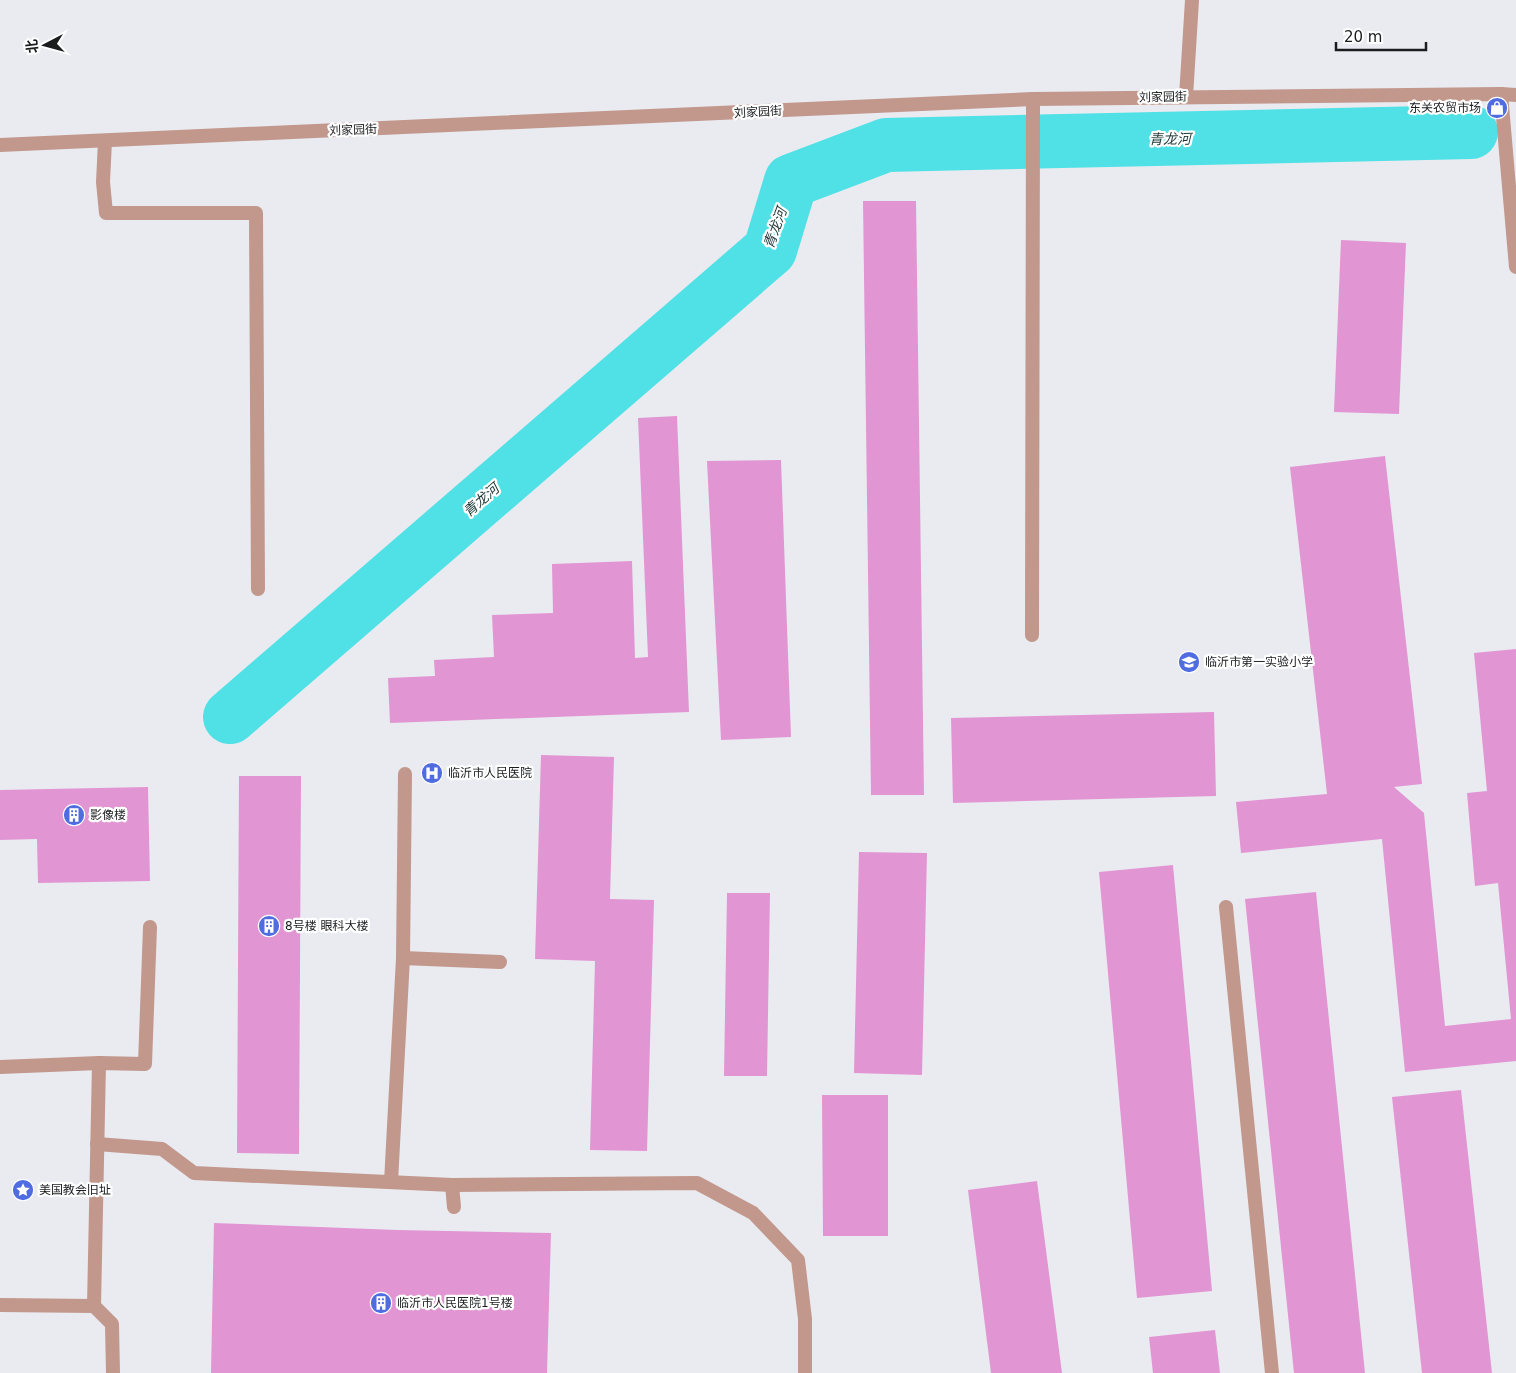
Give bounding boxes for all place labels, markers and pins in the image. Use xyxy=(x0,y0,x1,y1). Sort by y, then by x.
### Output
shop icon: 东关农贸市场 xyxy=(1485,96,1509,120)
place label: 东关农贸市场 xyxy=(1409,101,1481,115)
school or university icon: 临沂市第一实验小学 xyxy=(1177,650,1201,674)
place label: 临沂市第一实验小学 xyxy=(1205,655,1313,669)
hospital icon: 临沂市人民医院 xyxy=(420,761,444,785)
place label: 临沂市人民医院 xyxy=(448,766,532,780)
building icon: 影像楼 xyxy=(62,803,86,827)
place label: 影像楼 xyxy=(90,808,126,822)
building icon: 8号楼 眼科大楼 xyxy=(257,914,281,938)
place label: 8号楼 眼科大楼 xyxy=(285,919,368,933)
place icon: 美国教会旧址 xyxy=(11,1178,35,1202)
place label: 美国教会旧址 xyxy=(39,1183,111,1197)
building icon: 临沂市人民医院1号楼 xyxy=(369,1291,393,1315)
place label: 临沂市人民医院1号楼 xyxy=(397,1296,513,1310)

